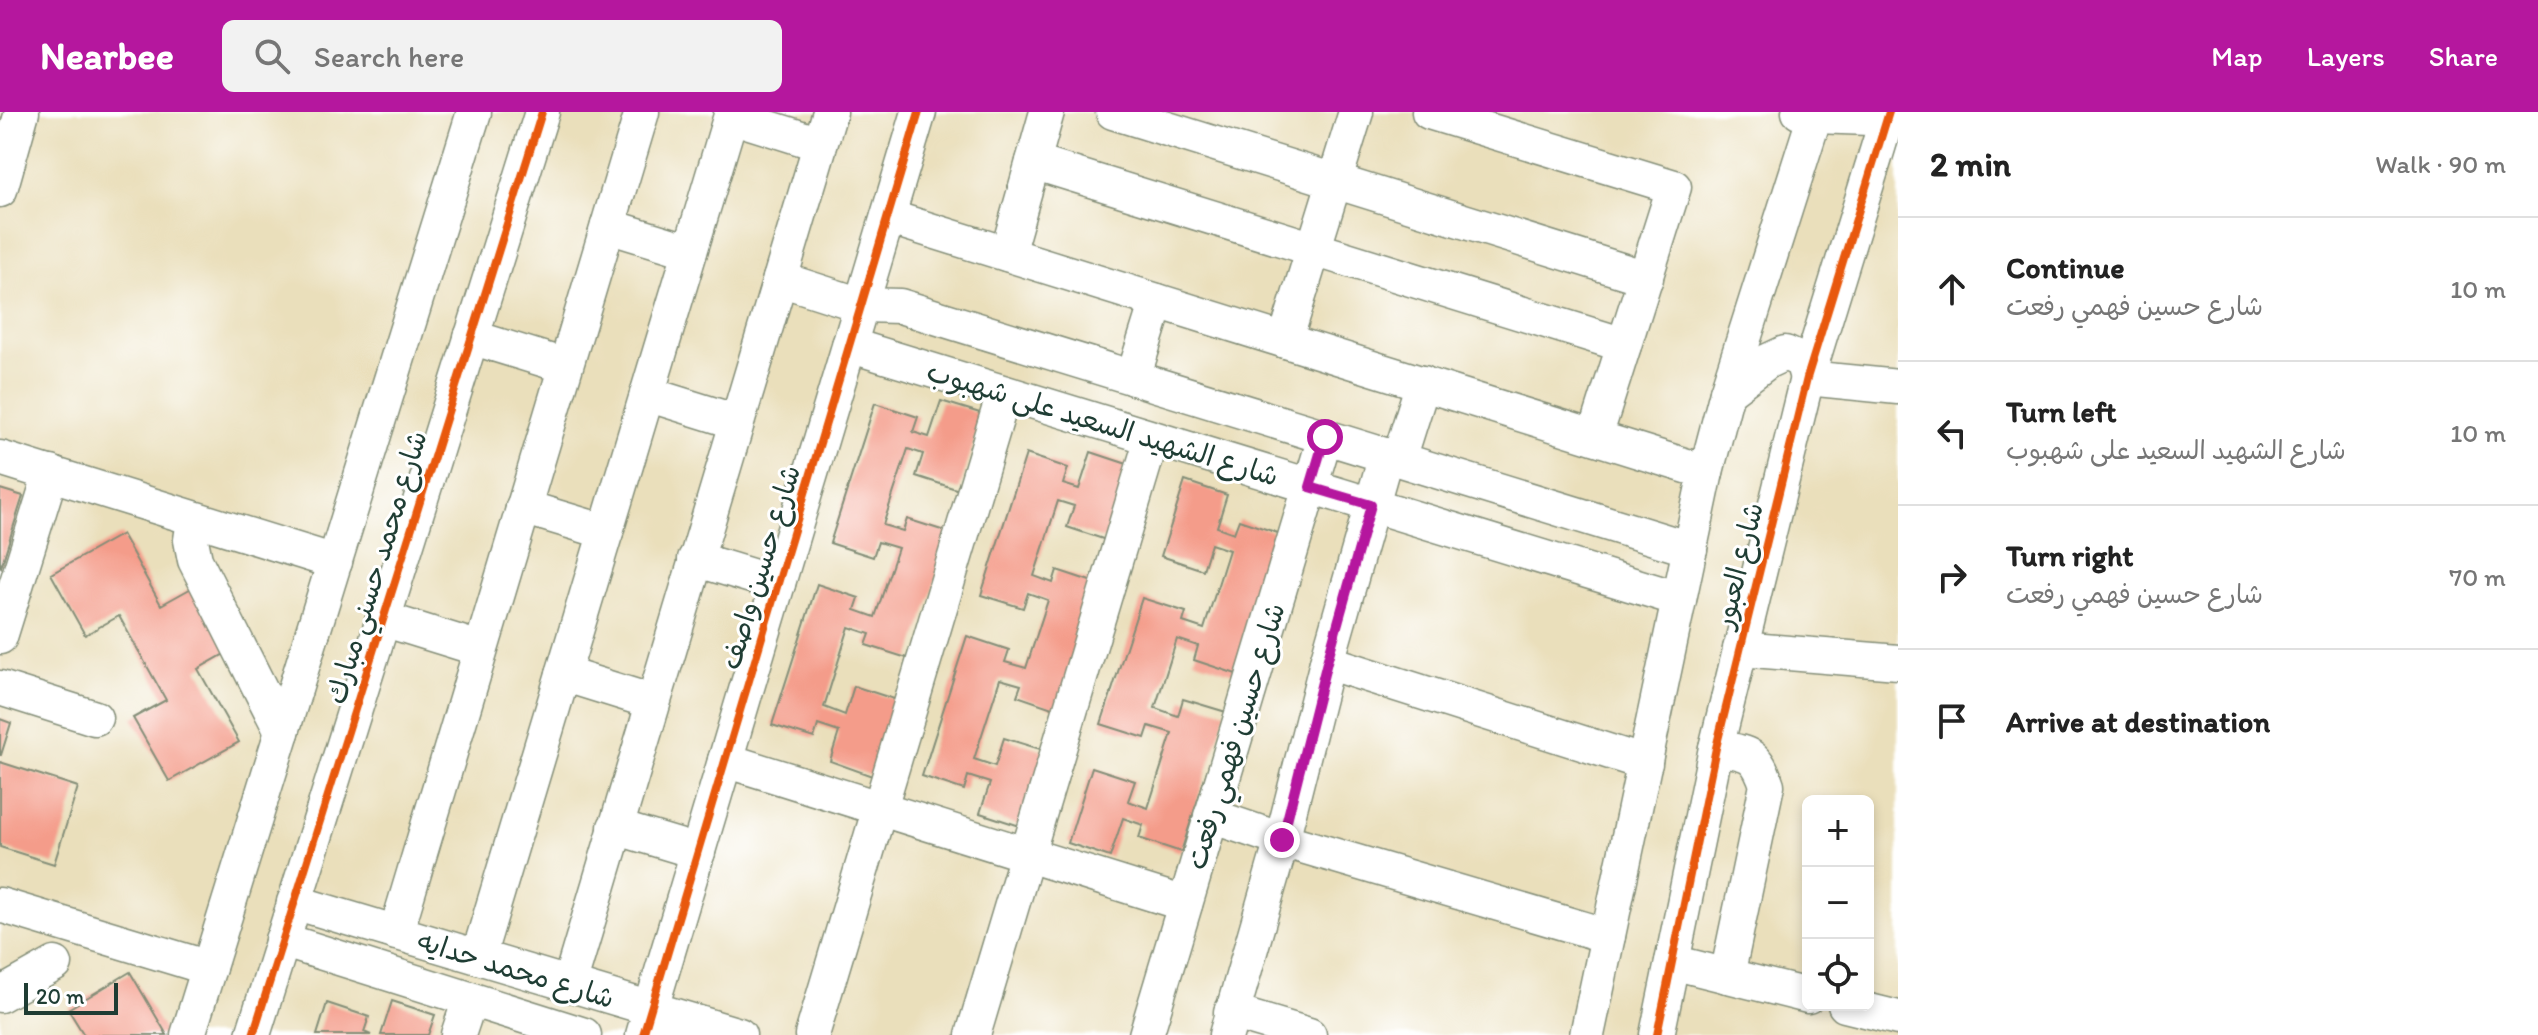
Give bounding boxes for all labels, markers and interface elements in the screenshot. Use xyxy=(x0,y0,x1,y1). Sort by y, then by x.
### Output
search box xyxy=(222,20,782,92)
text: Nearbee xyxy=(40,33,174,79)
icon: search xyxy=(250,34,294,78)
text: Search here xyxy=(314,38,464,75)
text: Map xyxy=(2211,39,2263,73)
text: Layers xyxy=(2307,39,2385,73)
text: Share xyxy=(2429,39,2498,73)
text: 2 min xyxy=(1930,144,2011,185)
text: Walk · 90 m xyxy=(2375,148,2506,180)
text: Continue xyxy=(2006,249,2125,286)
icon: ahead xyxy=(1930,267,1974,311)
text: 10 m xyxy=(2450,273,2506,305)
text: شارع حسين فهمي رفعت xyxy=(2006,290,2263,322)
street label: شارع الشهيد السعيد على شهبوب xyxy=(922,353,1283,496)
text: Turn left xyxy=(2006,393,2117,430)
icon: left xyxy=(1930,411,1974,455)
text: 10 m xyxy=(2450,417,2506,449)
route start xyxy=(1307,419,1343,455)
street label: شارع محمد حسني مبارك xyxy=(318,426,441,710)
text: شارع الشهيد السعيد على شهبوب xyxy=(2006,434,2346,466)
street label: شارع حسين واصف xyxy=(713,461,810,674)
street label: شارع العبور xyxy=(1705,499,1773,634)
text: Turn right xyxy=(2006,537,2134,574)
icon: right xyxy=(1930,555,1974,599)
text: 70 m xyxy=(2449,561,2506,593)
text: شارع حسين فهمي رفعت xyxy=(2006,578,2263,610)
street label: شارع حسين فهمي رفعت xyxy=(1178,599,1299,876)
icon: arrive xyxy=(1930,699,1974,743)
text: Arrive at destination xyxy=(2006,703,2270,740)
map controls xyxy=(1802,795,1874,1011)
button: + xyxy=(1802,795,1874,867)
route end xyxy=(1264,822,1300,858)
button: − xyxy=(1802,867,1874,939)
street label: شارع محمد حدايه xyxy=(413,923,619,1018)
button: locate xyxy=(1802,939,1874,1011)
scale bar xyxy=(24,979,118,1015)
text: 20 m xyxy=(36,983,85,1010)

